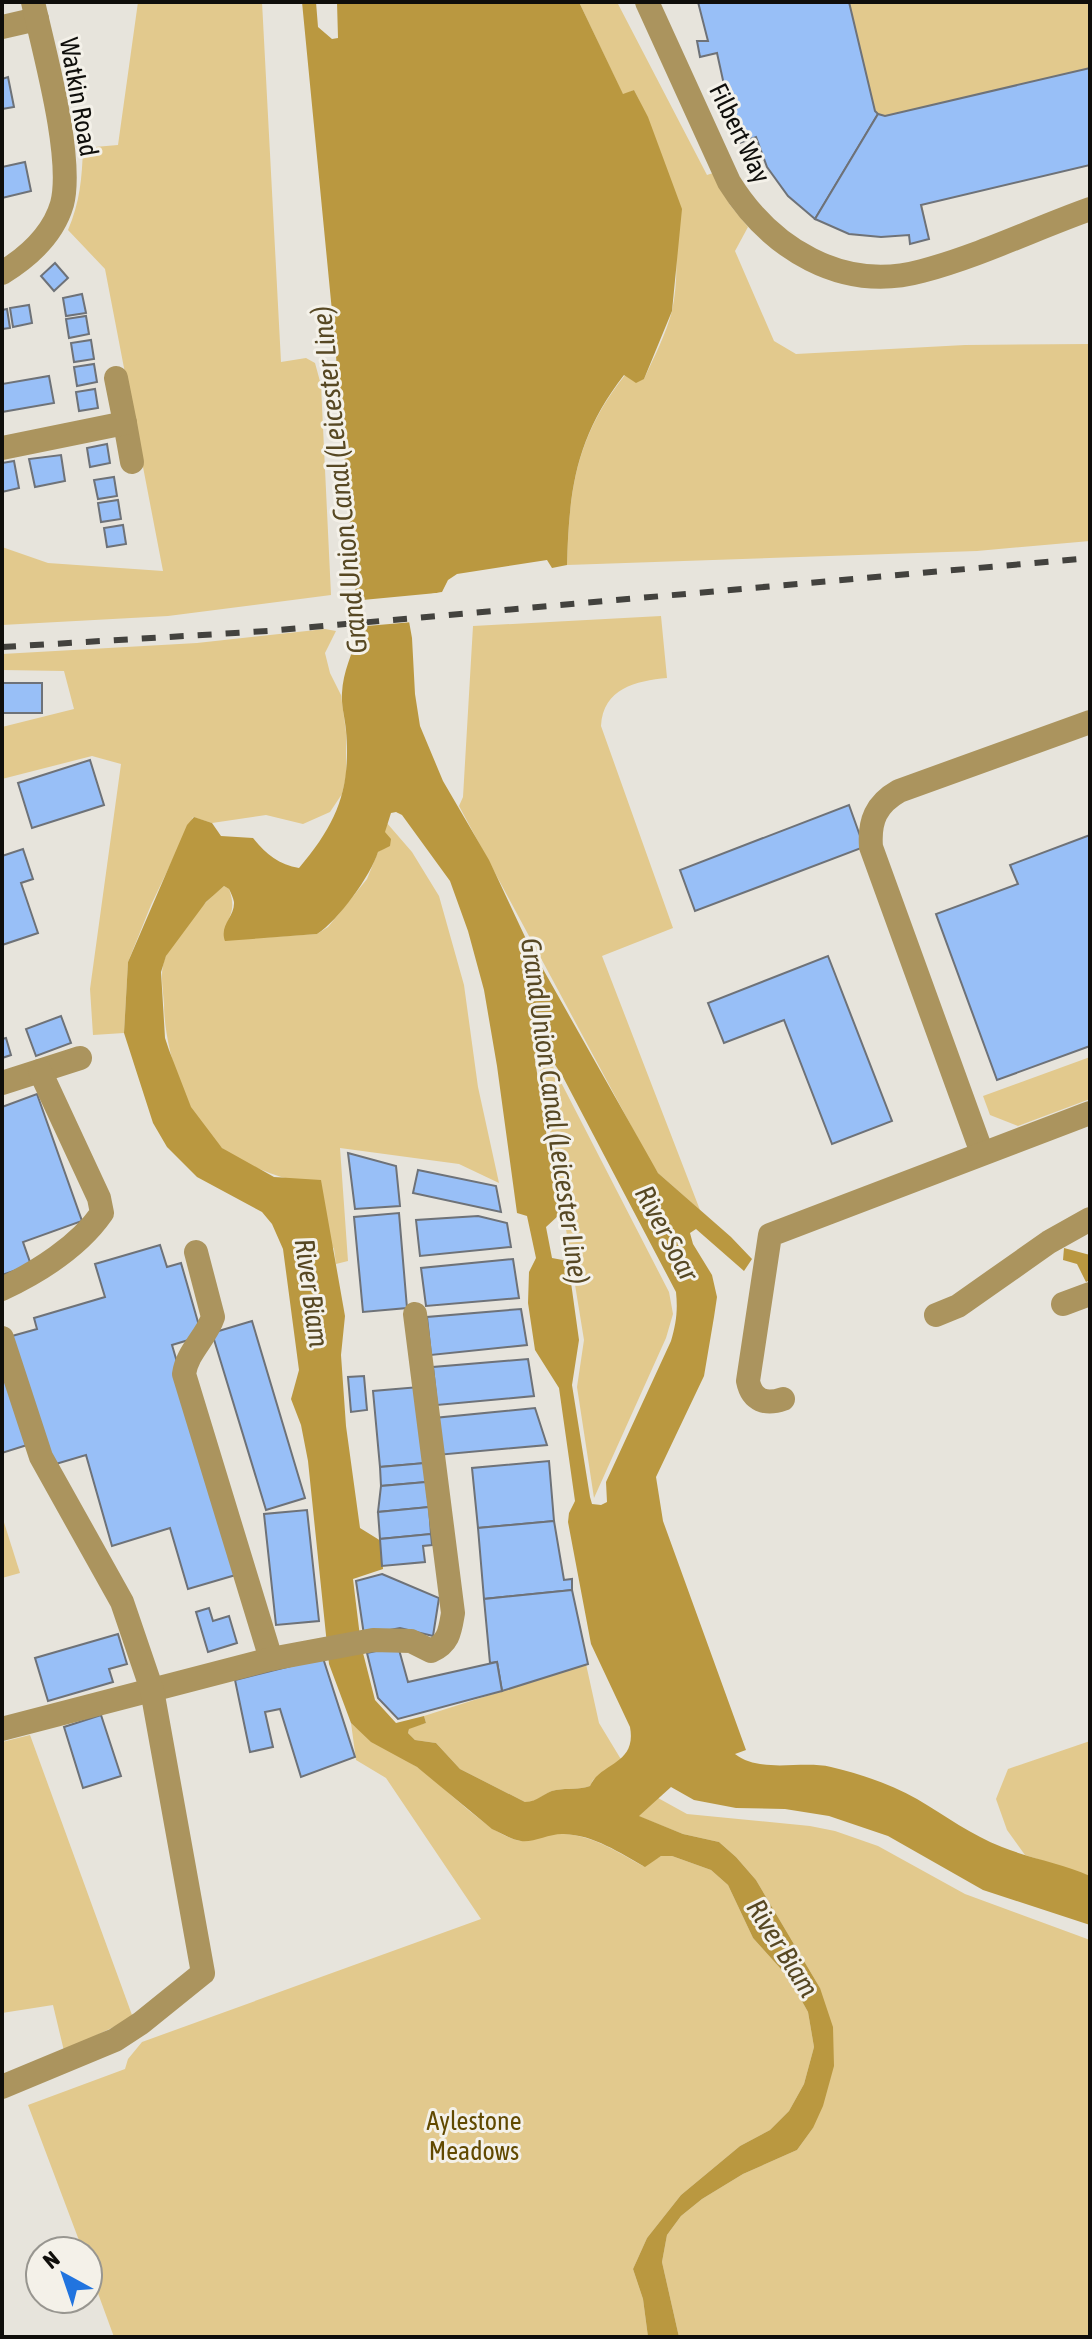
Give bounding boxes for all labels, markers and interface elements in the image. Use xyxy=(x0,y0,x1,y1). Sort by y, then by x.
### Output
street label: Watkin Road xyxy=(54,35,104,159)
street label: Filbert Way xyxy=(703,78,777,188)
water label: Grand Union Canal (Leicester Line) xyxy=(305,305,373,655)
water label: Grand Union Canal (Leicester Line) xyxy=(515,936,595,1286)
water label: River Soar xyxy=(629,1180,706,1287)
water label: River Biam xyxy=(289,1237,335,1349)
water label: River Biam xyxy=(740,1893,826,2003)
park label: Aylestone Meadows xyxy=(427,2106,521,2166)
north arrow xyxy=(24,2235,104,2315)
text: N xyxy=(38,2246,64,2274)

